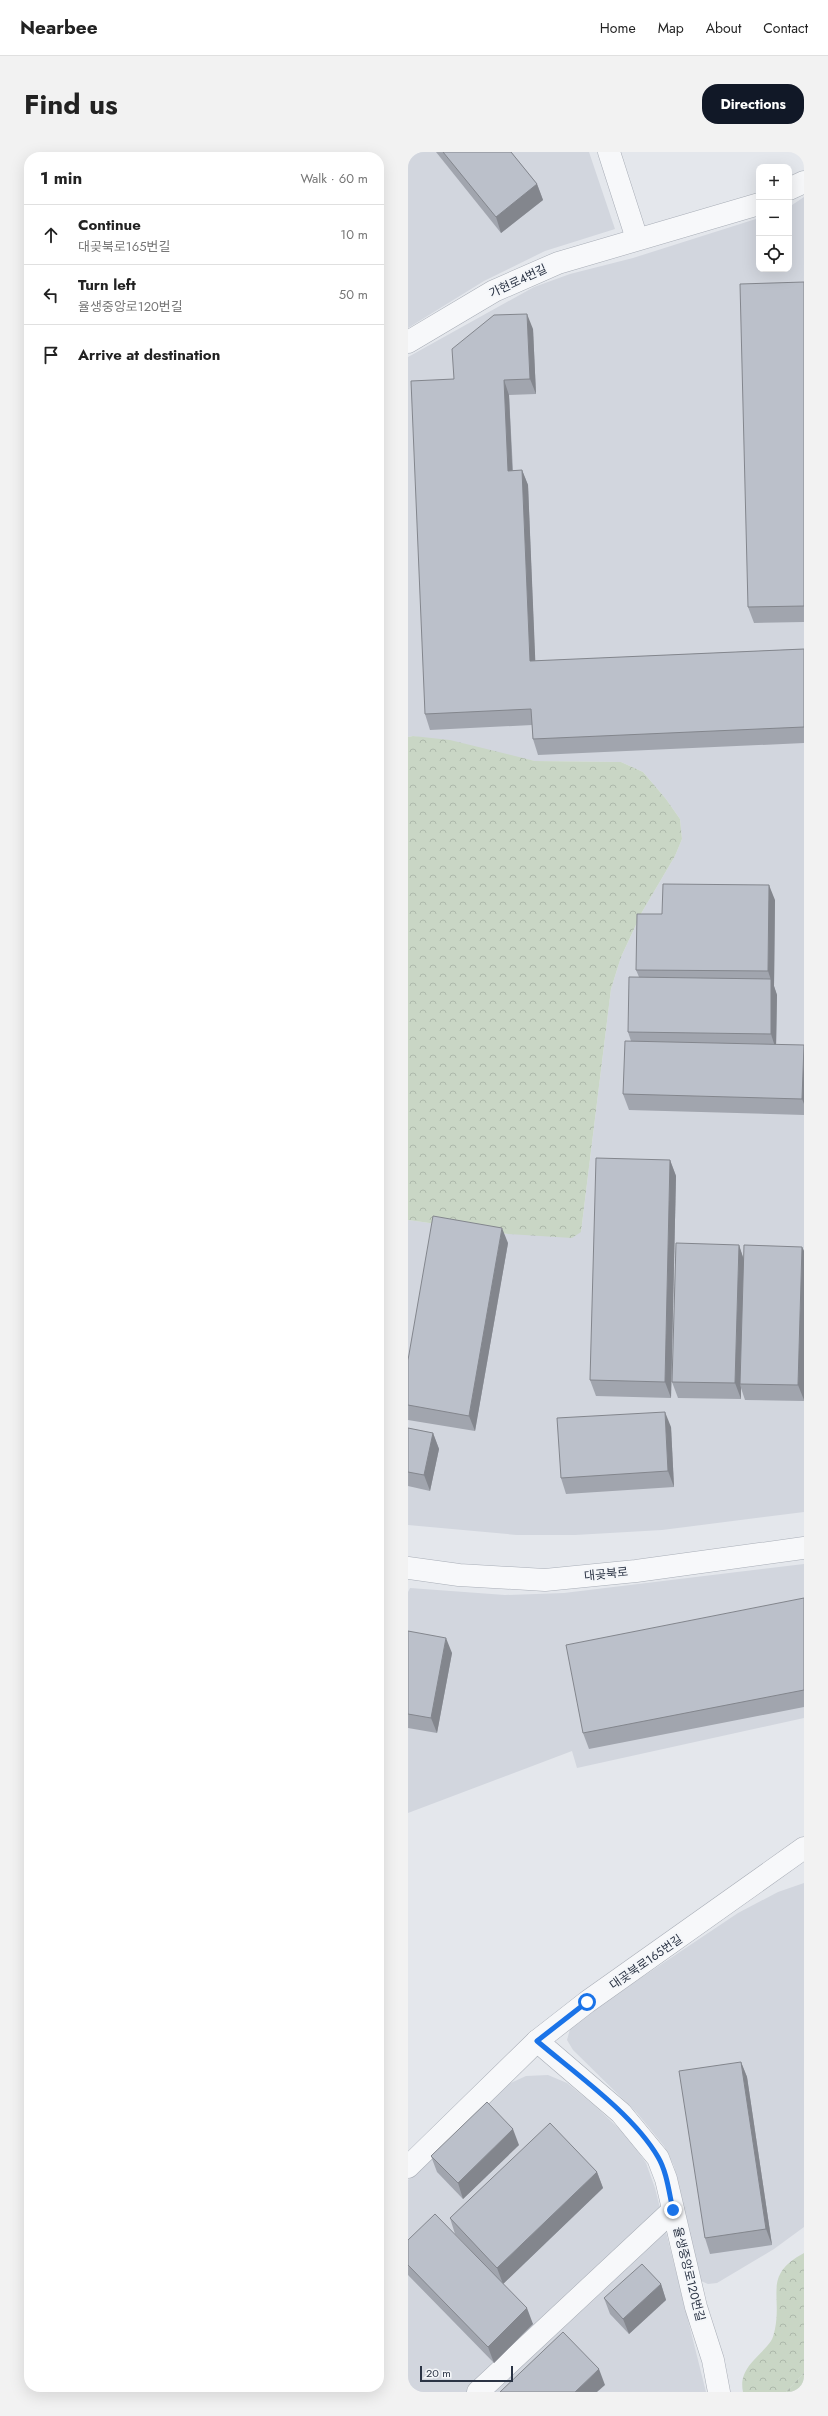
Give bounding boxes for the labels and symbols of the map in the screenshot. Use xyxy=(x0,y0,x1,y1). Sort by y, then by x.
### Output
street label: 가현로4번길 xyxy=(486,260,550,302)
street label: 대곶북로 xyxy=(583,1563,629,1585)
street label: 대곶북로165번길 xyxy=(606,1930,686,1994)
route start xyxy=(578,1993,596,2011)
route end xyxy=(664,2201,682,2219)
street label: 율생중앙로120번길 xyxy=(669,2225,709,2323)
scale bar xyxy=(420,2364,513,2383)

